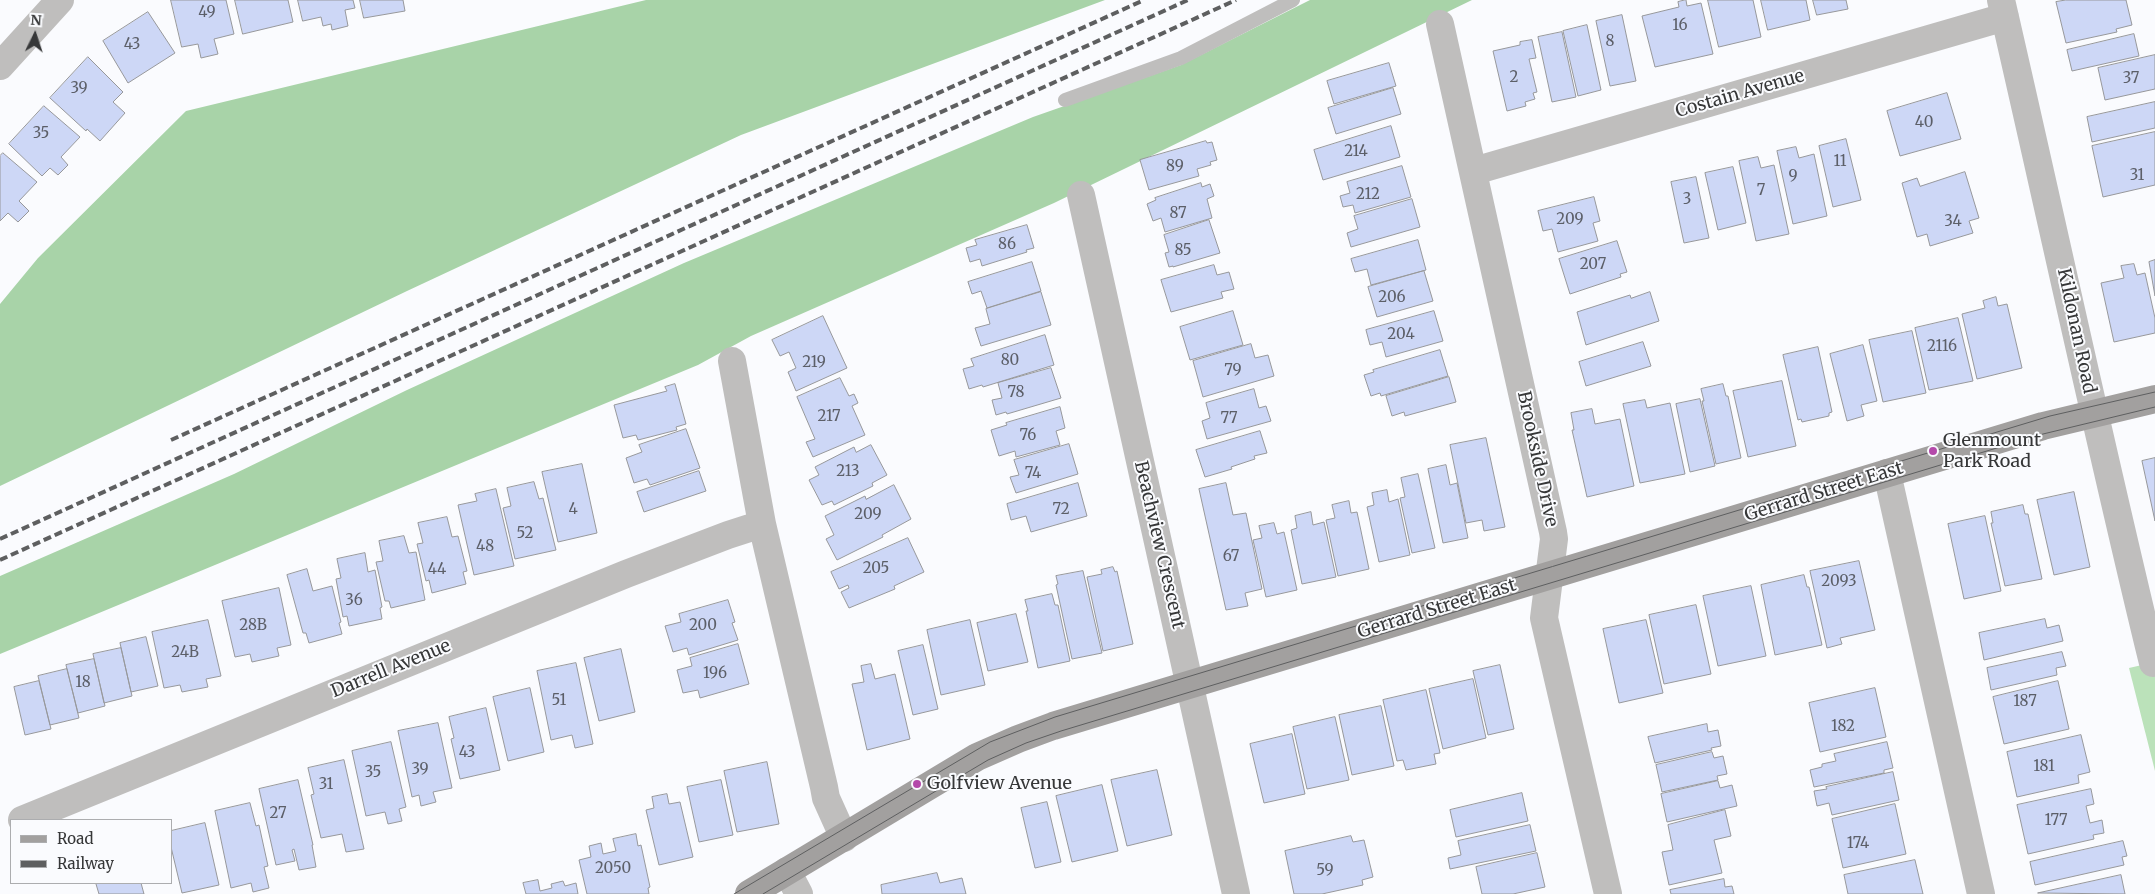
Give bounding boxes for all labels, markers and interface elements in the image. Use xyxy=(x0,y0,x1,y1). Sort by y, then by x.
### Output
house number: 49 xyxy=(198,4,216,22)
north arrow xyxy=(10,10,60,60)
text: N xyxy=(30,11,42,29)
house number: 16 xyxy=(1672,17,1688,35)
house number: 8 xyxy=(1606,33,1614,51)
house number: 43 xyxy=(124,36,140,54)
street label: Costain Avenue xyxy=(1673,65,1807,123)
house number: 2 xyxy=(1510,69,1518,87)
house number: 37 xyxy=(2123,70,2139,88)
house number: 39 xyxy=(70,80,88,98)
house number: 40 xyxy=(1915,114,1933,132)
house number: 35 xyxy=(33,125,49,143)
house number: 214 xyxy=(1344,143,1368,161)
house number: 11 xyxy=(1833,153,1847,171)
house number: 89 xyxy=(1166,158,1184,176)
house number: 31 xyxy=(2130,167,2144,185)
house number: 9 xyxy=(1788,168,1798,186)
house number: 7 xyxy=(1757,182,1765,200)
house number: 212 xyxy=(1356,186,1380,204)
house number: 3 xyxy=(1683,191,1691,209)
house number: 87 xyxy=(1169,205,1187,223)
house number: 209 xyxy=(1556,211,1584,229)
house number: 34 xyxy=(1944,213,1962,231)
house number: 86 xyxy=(998,236,1016,254)
house number: 85 xyxy=(1174,242,1192,260)
house number: 207 xyxy=(1580,256,1606,274)
street label: Kildonan Road xyxy=(2052,267,2100,395)
house number: 206 xyxy=(1378,289,1406,307)
house number: 204 xyxy=(1387,326,1415,344)
house number: 2116 xyxy=(1927,338,1957,356)
house number: 80 xyxy=(1001,352,1019,370)
house number: 219 xyxy=(802,354,826,372)
house number: 79 xyxy=(1224,362,1242,380)
house number: 78 xyxy=(1007,384,1025,402)
street label: Brookside Drive xyxy=(1512,389,1562,529)
house number: 217 xyxy=(818,408,840,426)
house number: 77 xyxy=(1220,410,1238,428)
house number: 76 xyxy=(1020,427,1036,445)
place label: Glenmount Park Road xyxy=(1943,430,2041,472)
marker: Glenmount Park Road xyxy=(1927,445,1939,457)
street label: Gerrard Street East xyxy=(1742,458,1906,526)
street label: Beachview Crescent xyxy=(1129,459,1189,631)
house number: 213 xyxy=(836,463,860,481)
house number: 74 xyxy=(1025,465,1041,483)
house number: 4 xyxy=(568,501,578,519)
house number: 72 xyxy=(1052,501,1070,519)
house number: 209 xyxy=(854,506,882,524)
house number: 52 xyxy=(516,525,534,543)
house number: 48 xyxy=(476,538,494,556)
house number: 67 xyxy=(1223,548,1239,566)
house number: 205 xyxy=(863,560,889,578)
house number: 44 xyxy=(428,561,446,579)
house number: 2093 xyxy=(1821,573,1857,591)
street label: Gerrard Street East xyxy=(1355,575,1519,643)
house number: 36 xyxy=(345,592,363,610)
house number: 28B xyxy=(239,617,267,635)
house number: 200 xyxy=(689,617,717,635)
street label: Darrell Avenue xyxy=(328,635,454,703)
house number: 24B xyxy=(171,644,199,662)
house number: 196 xyxy=(703,665,727,683)
house number: 18 xyxy=(75,674,91,692)
house number: 51 xyxy=(552,692,566,710)
house number: 187 xyxy=(2013,693,2037,711)
house number: 182 xyxy=(1831,718,1855,736)
house number: 43 xyxy=(459,744,475,762)
house number: 181 xyxy=(2033,758,2055,776)
house number: 39 xyxy=(411,761,429,779)
house number: 35 xyxy=(365,764,381,782)
place label: Golfview Avenue xyxy=(927,773,1072,795)
house number: 31 xyxy=(319,776,333,794)
marker: Golfview Avenue xyxy=(911,778,923,790)
house number: 27 xyxy=(270,805,286,823)
house number: 177 xyxy=(2045,812,2067,830)
legend xyxy=(10,819,172,884)
text: Road xyxy=(57,829,93,848)
house number: 174 xyxy=(1847,835,1869,853)
text: Railway xyxy=(57,854,114,873)
house number: 2050 xyxy=(595,860,631,878)
house number: 59 xyxy=(1316,862,1334,880)

